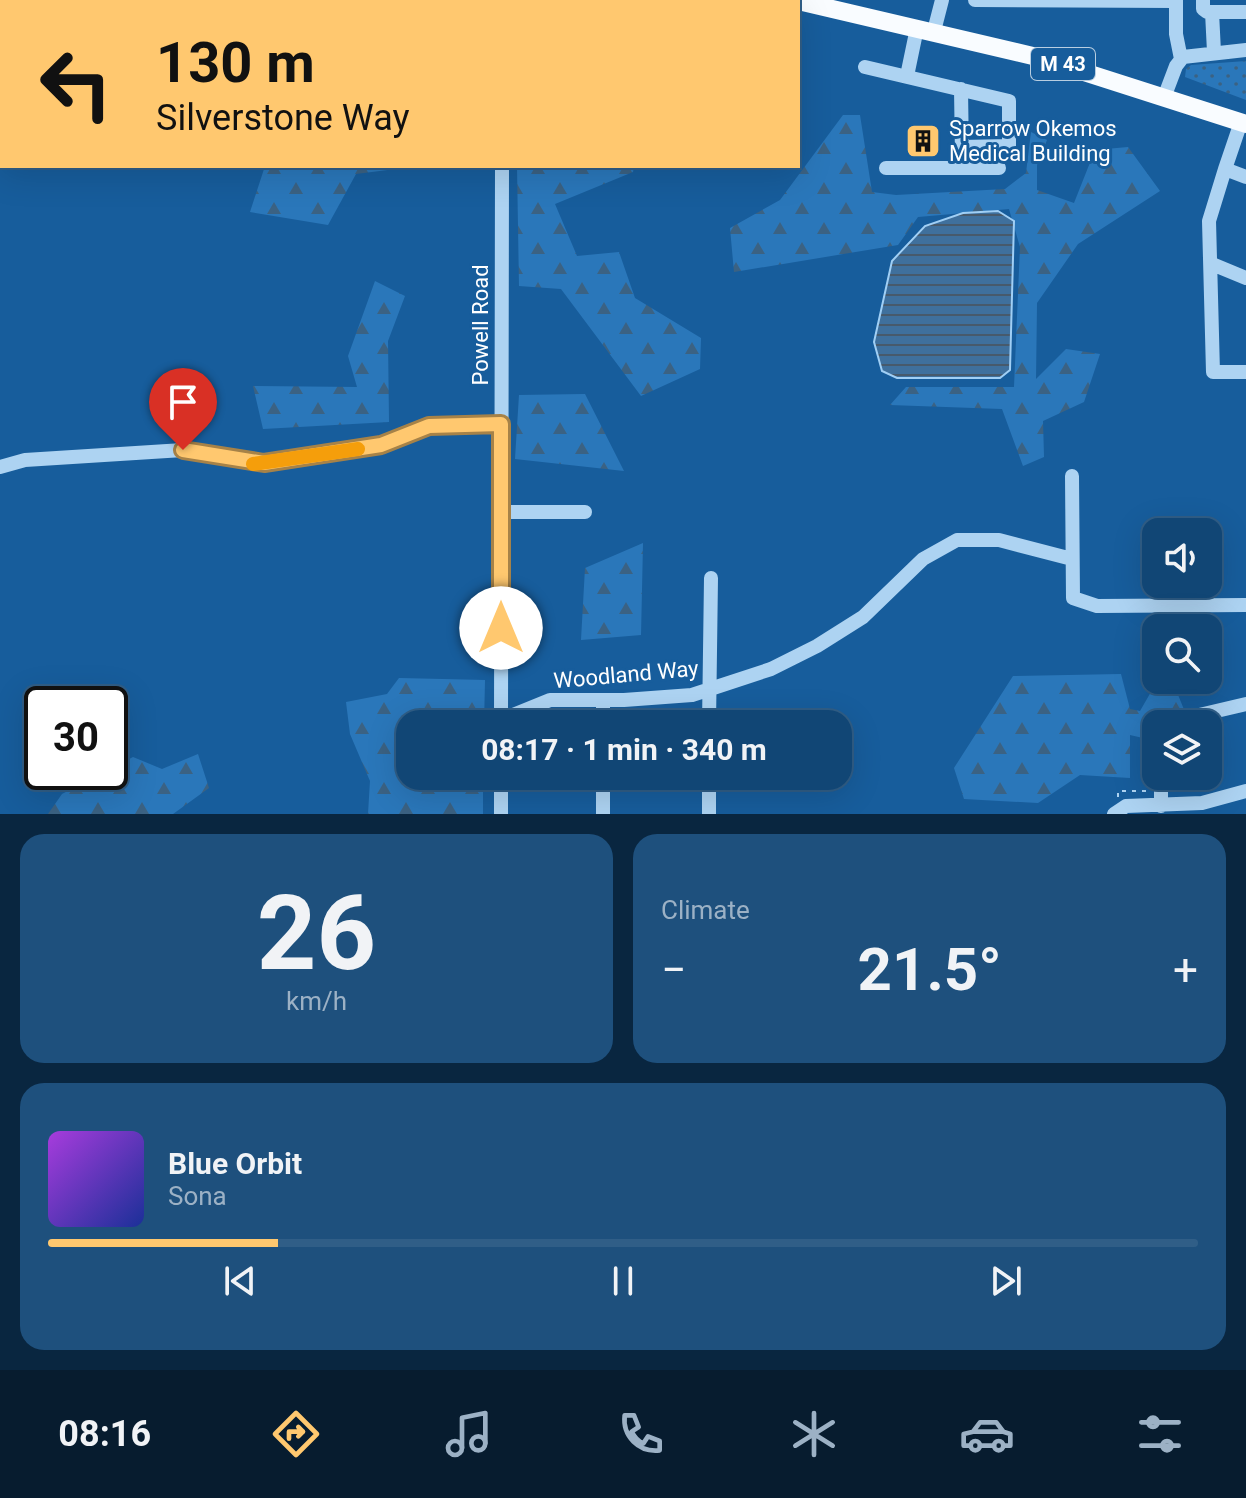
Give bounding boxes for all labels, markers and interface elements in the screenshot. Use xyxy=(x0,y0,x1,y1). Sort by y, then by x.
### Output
text: 130 m xyxy=(156,30,315,96)
icon: left xyxy=(24,32,128,136)
road number: M 43 xyxy=(1031,48,1095,80)
text: Silverstone Way xyxy=(156,97,410,139)
place label: Sparrow Okemos Medical Building xyxy=(949,116,1117,166)
building icon: Sparrow Okemos Medical Building xyxy=(904,122,942,160)
street label: Powell Road xyxy=(468,264,493,386)
pin xyxy=(149,368,217,450)
icon: arrive xyxy=(161,380,205,424)
map controls xyxy=(1142,518,1222,790)
button: sound xyxy=(1142,518,1222,598)
position arrow xyxy=(459,586,543,670)
button: search xyxy=(1142,614,1222,694)
street label: Woodland Way xyxy=(553,656,700,693)
speed limit sign: 30 xyxy=(24,686,128,790)
button: layers xyxy=(1142,710,1222,790)
text: 08:17 · 1 min · 340 m xyxy=(481,732,767,767)
text: 26 xyxy=(257,873,376,994)
text: Climate xyxy=(661,895,750,925)
text: 21.5° xyxy=(858,934,1002,1005)
text: − xyxy=(661,944,686,996)
text: + xyxy=(1173,944,1198,996)
text: km/h xyxy=(286,986,347,1016)
text: Blue Orbit xyxy=(168,1146,302,1181)
text: Sona xyxy=(168,1181,227,1211)
icon: previous xyxy=(218,1259,262,1303)
icon: pause xyxy=(601,1259,645,1303)
icon: next xyxy=(984,1259,1028,1303)
icon: directions xyxy=(268,1406,324,1462)
icon: music xyxy=(441,1406,497,1462)
icon: phone xyxy=(613,1406,669,1462)
icon: climate xyxy=(786,1406,842,1462)
icon: car xyxy=(959,1406,1015,1462)
icon: filters xyxy=(1132,1406,1188,1462)
text: 08:16 xyxy=(58,1413,151,1455)

